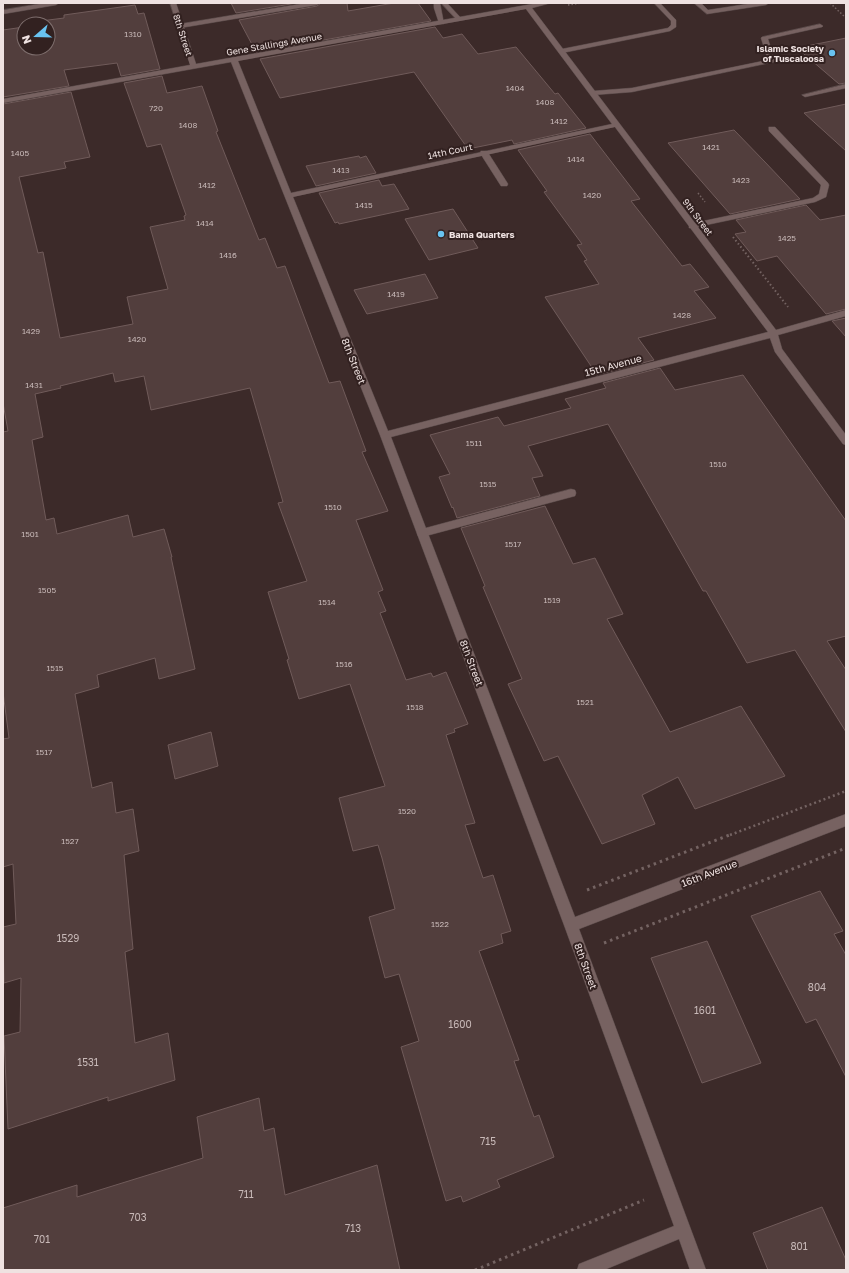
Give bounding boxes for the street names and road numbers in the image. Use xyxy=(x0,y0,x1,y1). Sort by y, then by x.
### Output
street label: 8th Street xyxy=(171,13,195,58)
street label: Gene Stallings Avenue xyxy=(225,30,323,58)
street label: 14th Court xyxy=(427,141,474,161)
street label: 9th Street xyxy=(681,196,716,238)
street label: 8th Street xyxy=(339,336,369,386)
street label: 15th Avenue xyxy=(583,352,643,378)
street label: 8th Street xyxy=(458,638,486,688)
street label: 16th Avenue xyxy=(679,857,739,889)
street label: 8th Street xyxy=(572,941,600,991)

